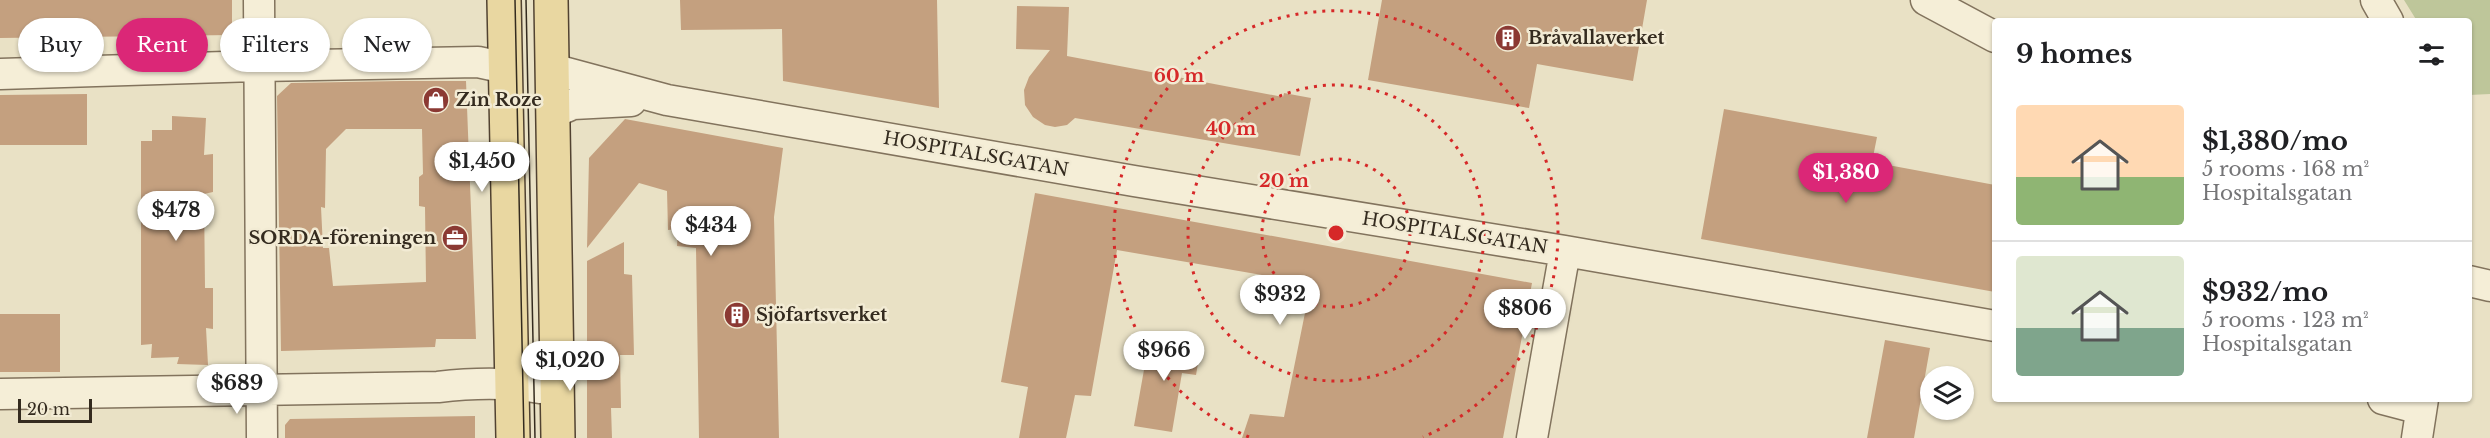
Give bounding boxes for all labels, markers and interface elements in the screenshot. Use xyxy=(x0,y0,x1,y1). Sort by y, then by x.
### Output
chip: Buy xyxy=(18,18,104,72)
chip: Rent xyxy=(116,18,208,72)
chip: Filters xyxy=(220,18,330,72)
chip: New xyxy=(342,18,432,72)
building icon: Bråvallaverket xyxy=(1493,23,1523,53)
place label: Bråvallaverket xyxy=(1528,27,1665,49)
text: 9 homes xyxy=(2016,38,2132,70)
icon: filters xyxy=(2415,38,2448,71)
text: 60 m xyxy=(1154,65,1204,87)
shop icon: Zin Roze xyxy=(421,85,451,115)
place label: Zin Roze xyxy=(456,89,542,111)
text: 40 m xyxy=(1206,118,1256,140)
text: $1,380/mo xyxy=(2202,125,2348,157)
street label: HOSPITALSGATAN xyxy=(882,127,1070,181)
icon: home xyxy=(2064,129,2136,201)
pin: $1,450 xyxy=(433,142,531,193)
text: $1,450 xyxy=(448,149,516,173)
pin: $1,380 xyxy=(1797,153,1895,204)
text: 5 rooms · 168 m² xyxy=(2202,157,2369,181)
text: $1,380 xyxy=(1812,160,1880,184)
text: 20 m xyxy=(1259,170,1309,192)
text: Hospitalsgatan xyxy=(2202,181,2352,205)
pin: $478 xyxy=(140,191,212,242)
text: $478 xyxy=(151,198,201,222)
pin: $434 xyxy=(675,206,747,257)
street label: HOSPITALSGATAN xyxy=(1360,207,1550,259)
text: $434 xyxy=(685,213,737,237)
office icon: SORDA-föreningen xyxy=(440,223,470,253)
centre of rings xyxy=(1326,223,1346,243)
place label: SORDA-föreningen xyxy=(248,227,436,249)
pin: $932 xyxy=(1244,275,1316,326)
text: $932/mo xyxy=(2202,276,2328,308)
icon: home xyxy=(2064,280,2136,352)
text: $932 xyxy=(1254,282,1306,306)
pin: $806 xyxy=(1489,289,1561,340)
text: $806 xyxy=(1498,296,1552,320)
building icon: Sjöfartsverket xyxy=(722,300,752,330)
place label: Sjöfartsverket xyxy=(756,304,887,326)
text: 5 rooms · 123 m² xyxy=(2202,308,2369,332)
pin: $966 xyxy=(1128,331,1200,382)
text: Hospitalsgatan xyxy=(2202,332,2352,356)
text: $966 xyxy=(1137,338,1191,362)
pin: $1,020 xyxy=(521,341,619,392)
text: $1,020 xyxy=(535,348,605,372)
pin: $689 xyxy=(201,364,273,415)
map controls xyxy=(1920,366,1974,420)
button: layers xyxy=(1920,366,1974,420)
text: $689 xyxy=(211,371,263,395)
scale bar xyxy=(18,396,92,424)
text: 20 m xyxy=(27,399,70,419)

